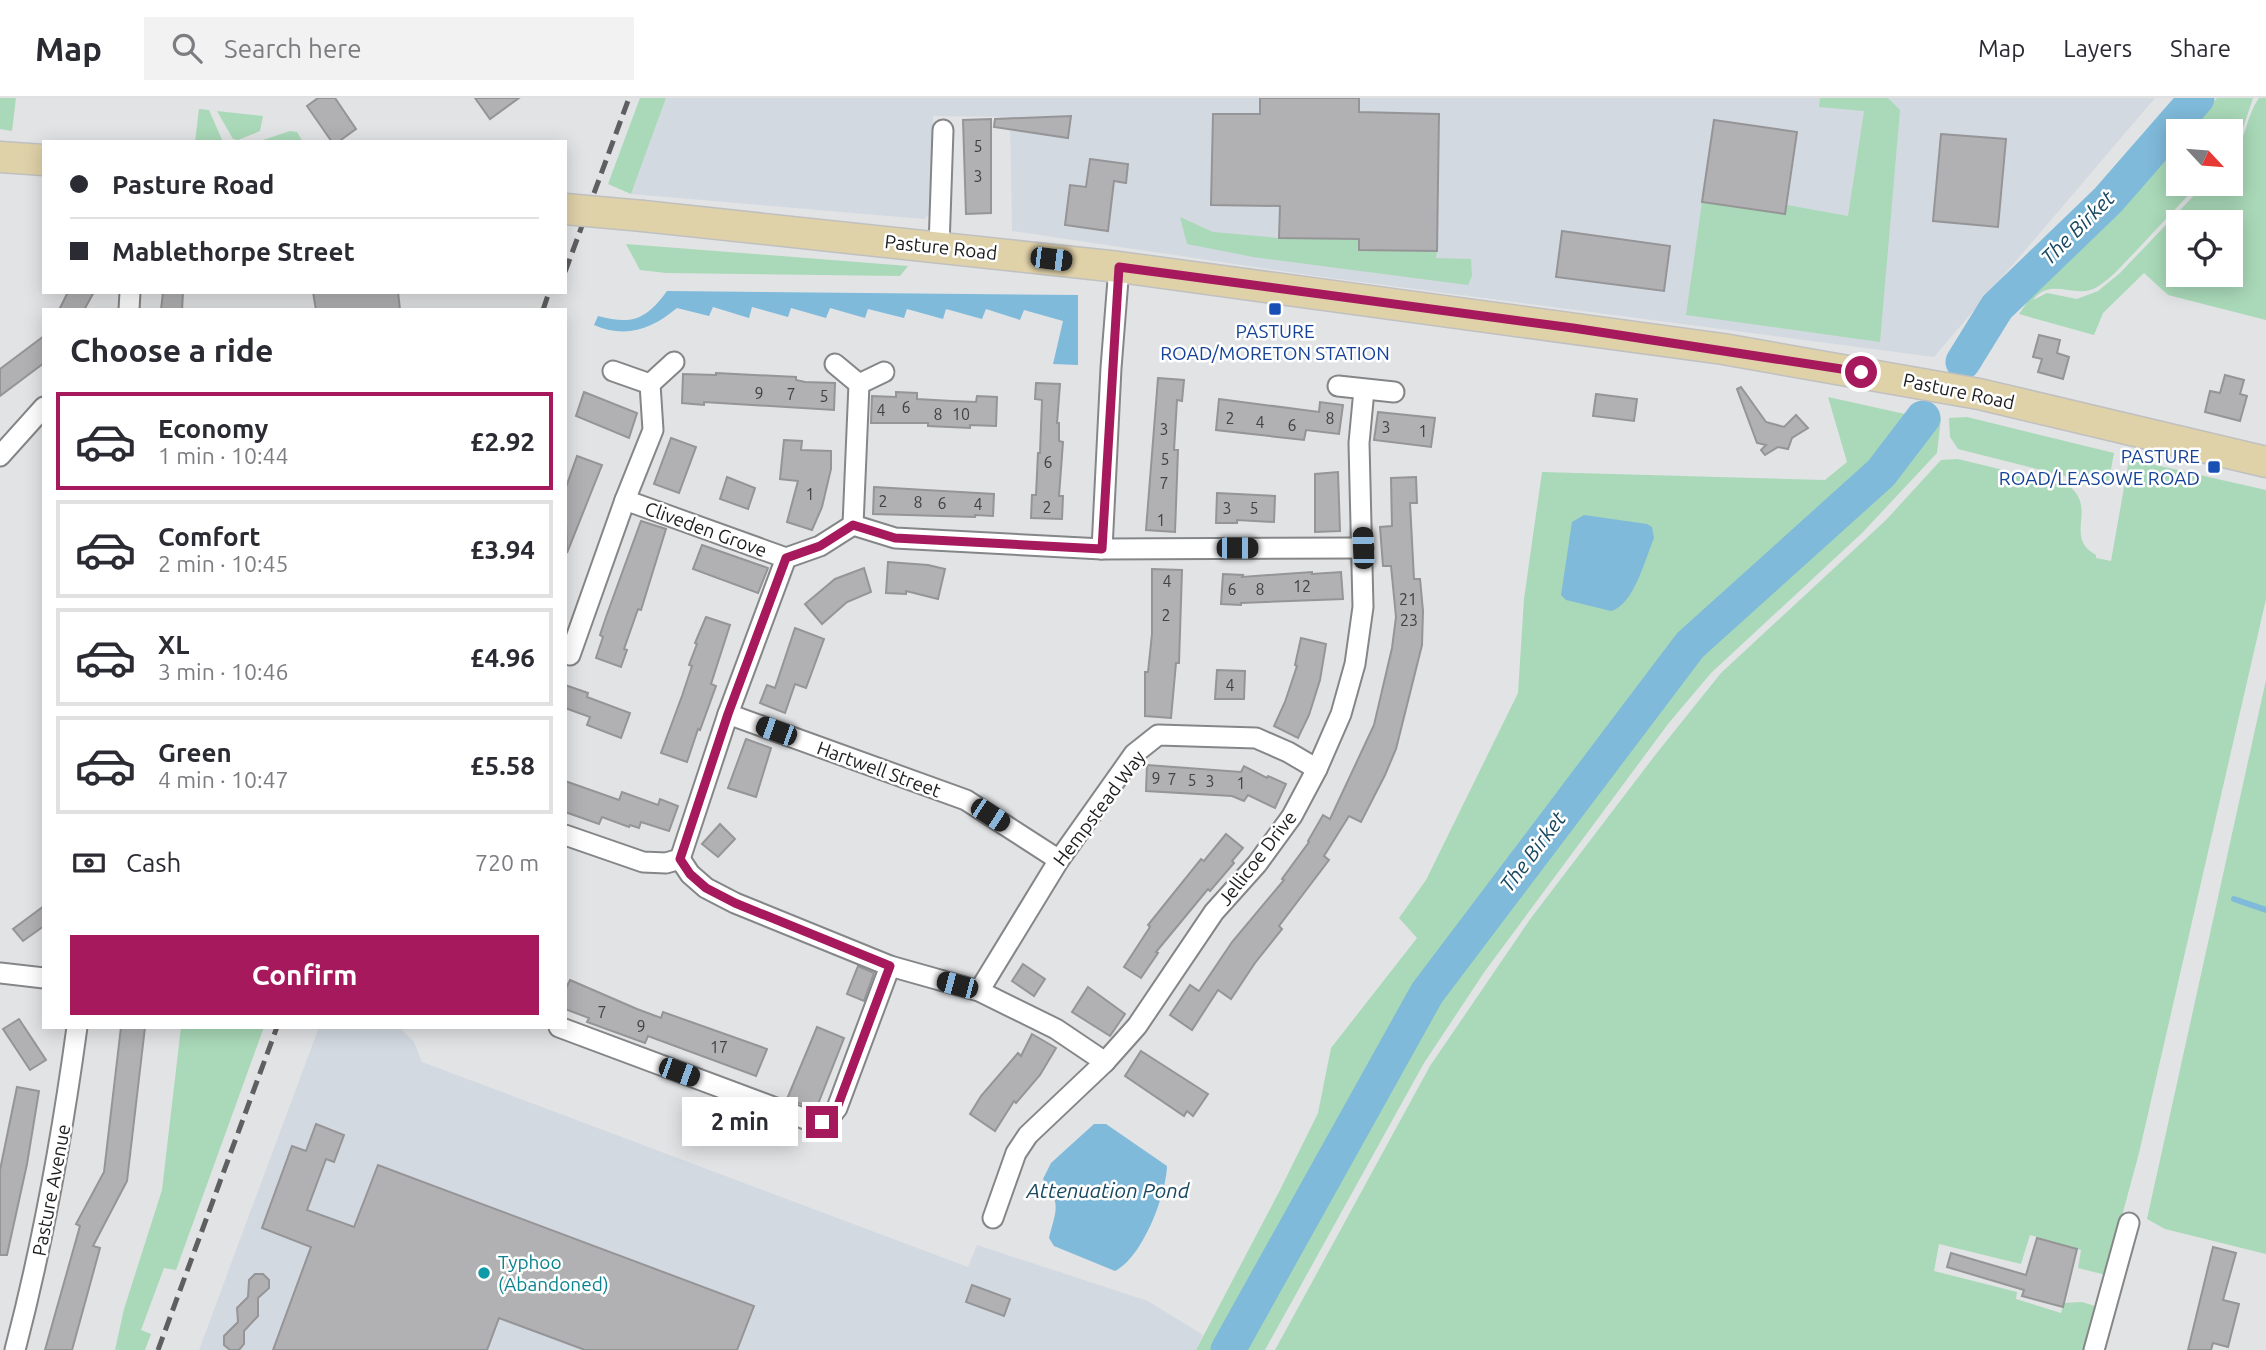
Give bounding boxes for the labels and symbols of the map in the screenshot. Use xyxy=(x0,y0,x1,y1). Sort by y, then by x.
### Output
north arrow xyxy=(2166,119,2244,196)
house number: 5 xyxy=(973,137,983,155)
house number: 3 xyxy=(973,167,983,185)
water label: The Birket xyxy=(2036,185,2120,269)
street label: Pasture Road xyxy=(883,230,999,264)
car xyxy=(1029,246,1074,272)
marker: PASTURE ROAD/MORETON STATION xyxy=(1267,301,1283,317)
place label: PASTURE ROAD/MORETON STATION xyxy=(1160,320,1390,364)
route start xyxy=(1845,356,1877,388)
street label: Pasture Road xyxy=(1901,368,2017,414)
house number: 9 xyxy=(754,384,764,402)
house number: 7 xyxy=(786,385,796,403)
house number: 5 xyxy=(819,387,829,405)
house number: 6 xyxy=(901,398,911,416)
house number: 4 xyxy=(876,401,886,419)
house number: 8 xyxy=(933,405,943,423)
house number: 10 xyxy=(952,405,970,423)
house number: 2 xyxy=(1225,409,1235,427)
house number: 8 xyxy=(1325,409,1335,427)
house number: 4 xyxy=(1255,413,1265,431)
house number: 6 xyxy=(1287,416,1297,434)
house number: 3 xyxy=(1381,418,1391,436)
house number: 3 xyxy=(1159,420,1169,438)
house number: 1 xyxy=(1418,422,1428,440)
place label: PASTURE ROAD/LEASOWE ROAD xyxy=(1999,445,2200,489)
house number: 5 xyxy=(1160,450,1170,468)
house number: 6 xyxy=(1043,453,1053,471)
marker: PASTURE ROAD/LEASOWE ROAD xyxy=(2206,459,2222,475)
house number: 7 xyxy=(1159,474,1169,492)
house number: 1 xyxy=(805,485,815,503)
house number: 2 xyxy=(878,492,888,510)
house number: 8 xyxy=(913,493,923,511)
house number: 6 xyxy=(937,494,947,512)
house number: 4 xyxy=(973,495,983,513)
street label: Cliveden Grove xyxy=(642,497,770,561)
house number: 2 xyxy=(1042,498,1052,516)
house number: 3 xyxy=(1222,499,1232,517)
house number: 5 xyxy=(1249,499,1259,517)
house number: 1 xyxy=(1156,511,1166,529)
car xyxy=(1352,527,1375,569)
car xyxy=(1217,538,1259,559)
house number: 4 xyxy=(1162,572,1172,590)
house number: 12 xyxy=(1293,577,1311,595)
house number: 6 xyxy=(1227,580,1237,598)
house number: 8 xyxy=(1255,580,1265,598)
house number: 21 xyxy=(1399,590,1417,608)
house number: 2 xyxy=(1161,606,1171,624)
house number: 23 xyxy=(1400,611,1418,629)
house number: 4 xyxy=(1225,676,1235,694)
car xyxy=(753,714,800,748)
street label: Hartwell Street xyxy=(814,736,944,802)
street label: Hempstead Way xyxy=(1048,746,1150,870)
house number: 9 xyxy=(1151,769,1161,787)
house number: 7 xyxy=(1167,770,1177,788)
house number: 5 xyxy=(1187,771,1197,789)
house number: 3 xyxy=(1205,772,1215,790)
house number: 1 xyxy=(1236,774,1246,792)
car xyxy=(967,795,1014,835)
street label: Jellicoe Drive xyxy=(1213,806,1301,910)
water label: The Birket xyxy=(1494,806,1571,896)
car xyxy=(934,969,981,1001)
house number: 7 xyxy=(597,1003,607,1021)
house number: 9 xyxy=(636,1017,646,1035)
house number: 17 xyxy=(710,1038,728,1056)
car xyxy=(656,1055,703,1089)
callout: 2 min xyxy=(682,1098,798,1146)
route end xyxy=(806,1106,838,1138)
street label: Pasture Avenue xyxy=(27,1122,75,1258)
water label: Attenuation Pond xyxy=(1025,1178,1191,1202)
place label: Typhoo (Abandoned) xyxy=(498,1251,609,1295)
marker: Typhoo (Abandoned) xyxy=(476,1265,492,1281)

